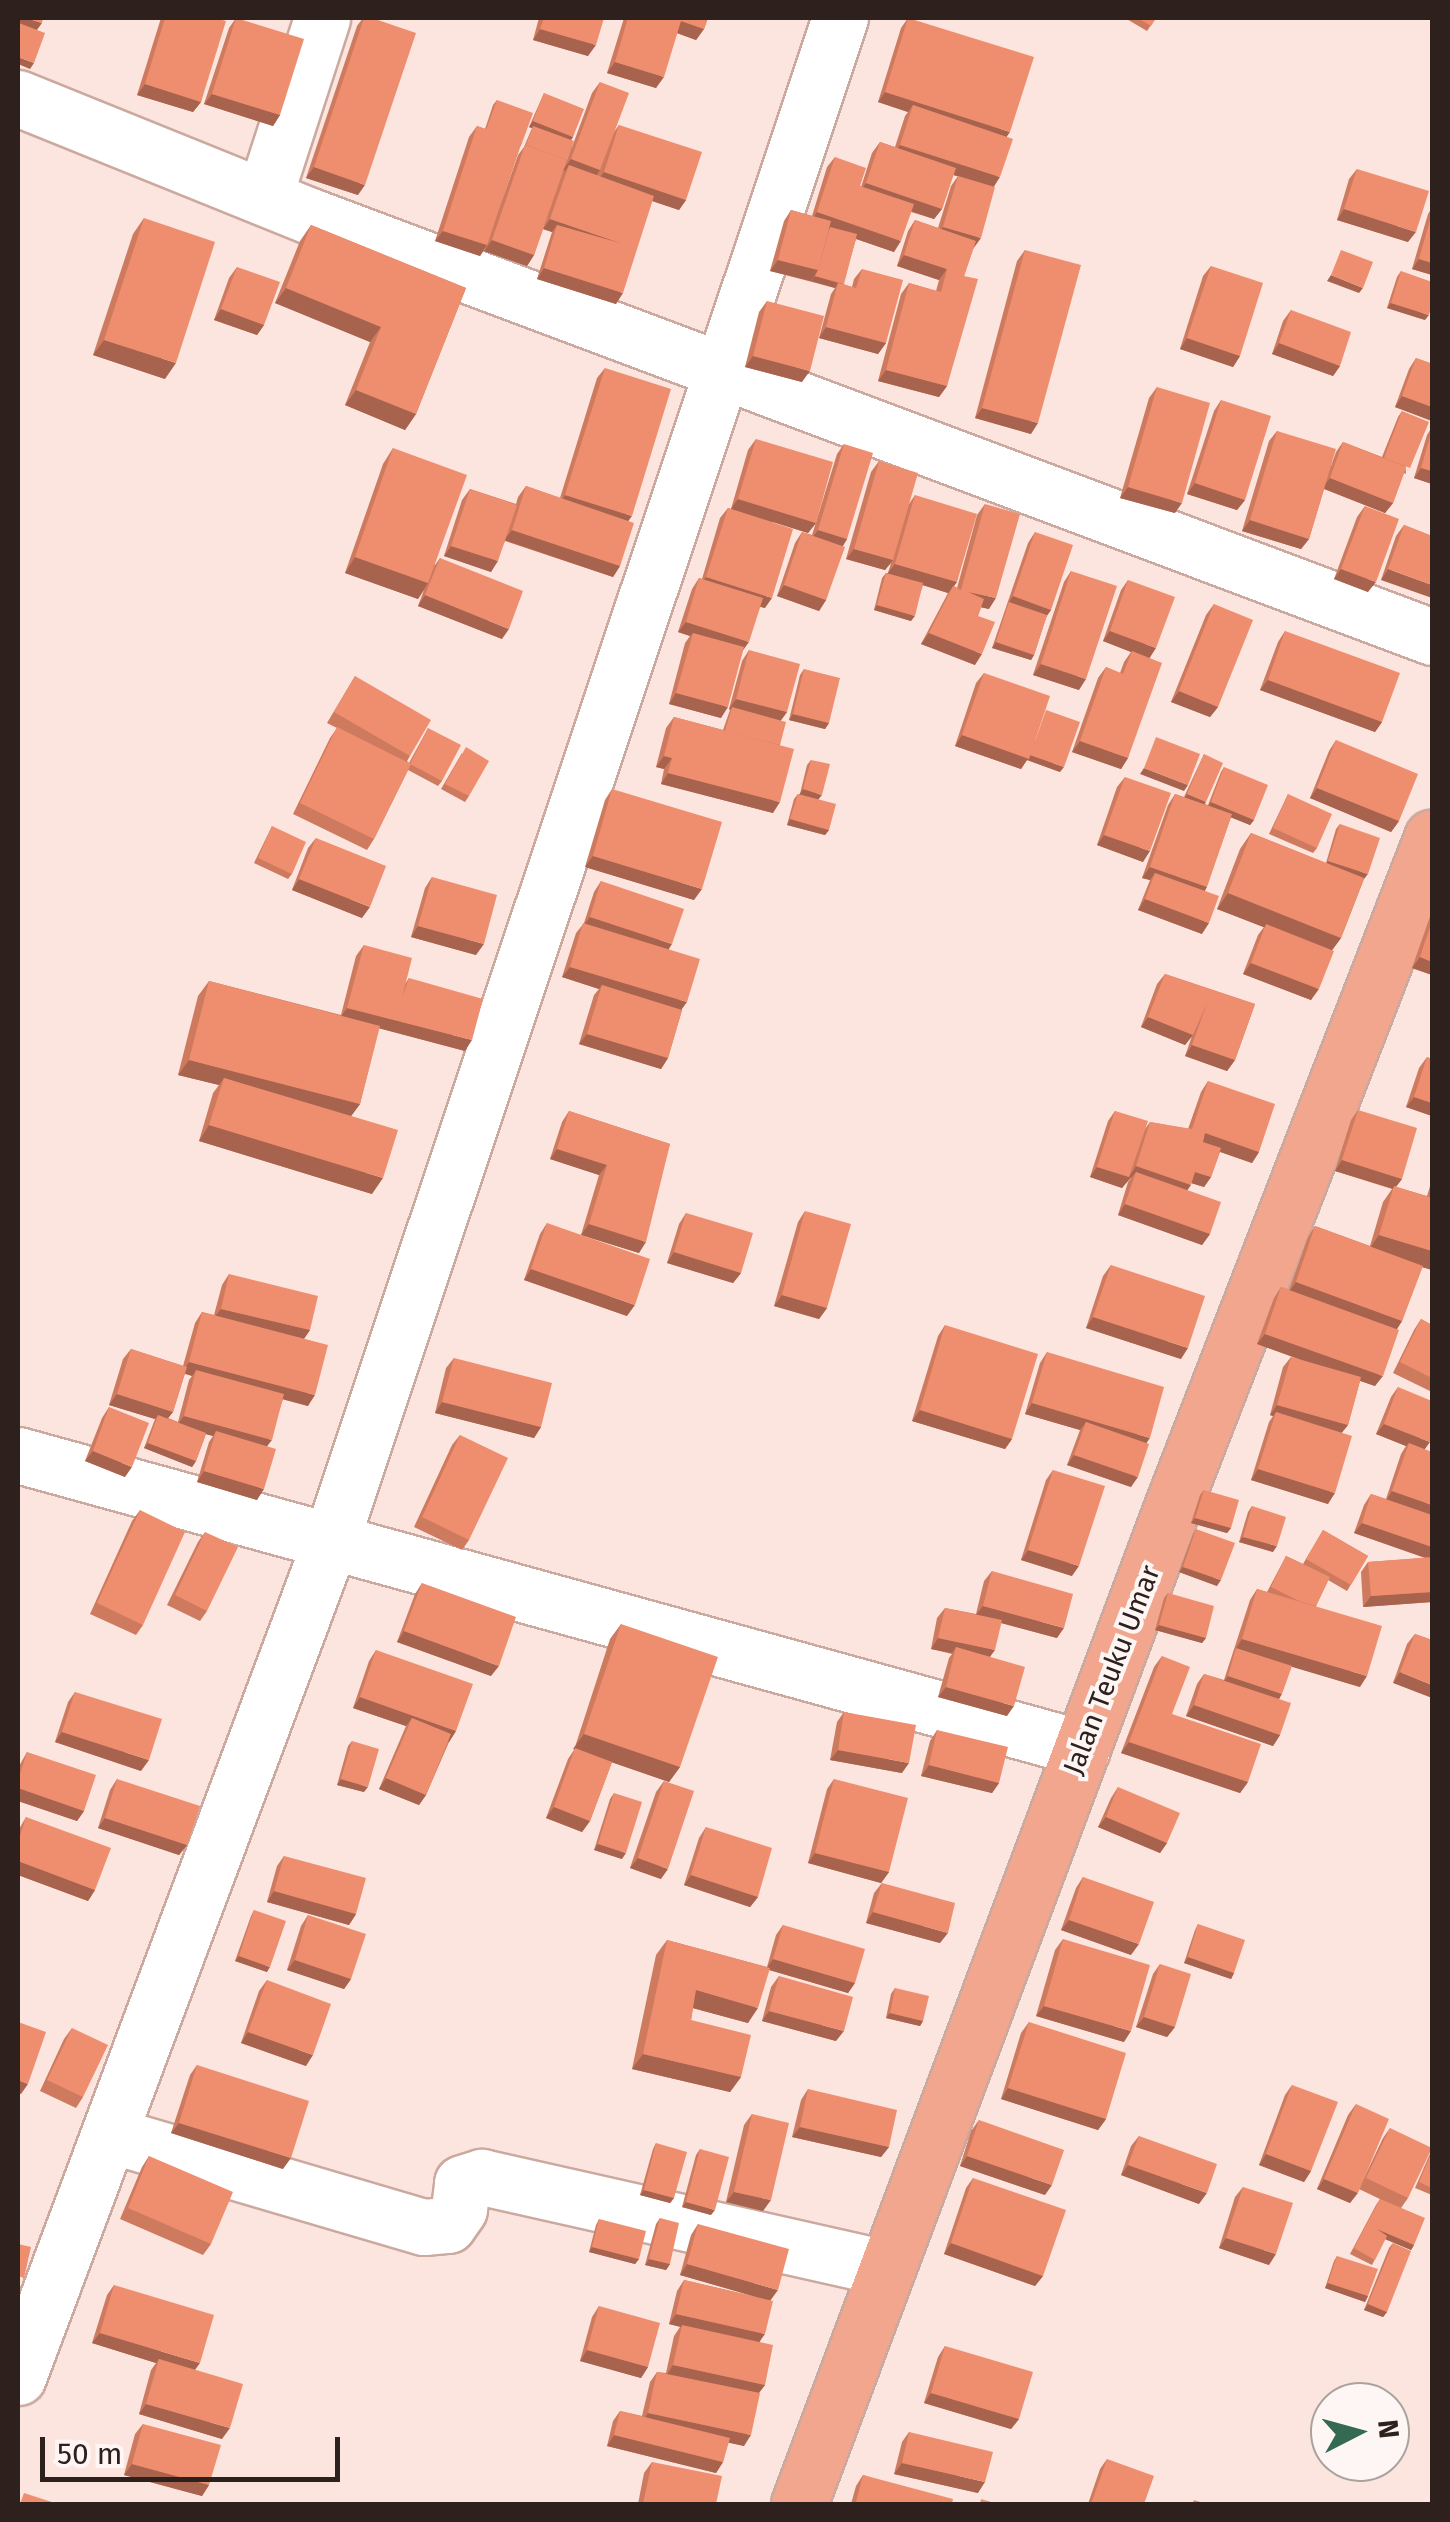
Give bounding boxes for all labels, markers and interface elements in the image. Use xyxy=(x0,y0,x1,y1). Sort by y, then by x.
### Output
street label: Jalan Teuku Umar xyxy=(1057,1561,1167,1779)
north arrow xyxy=(1310,2382,1410,2482)
scale bar xyxy=(45,2417,345,2479)
text: N xyxy=(1371,2418,1406,2440)
text: 50 m xyxy=(57,2436,122,2472)

